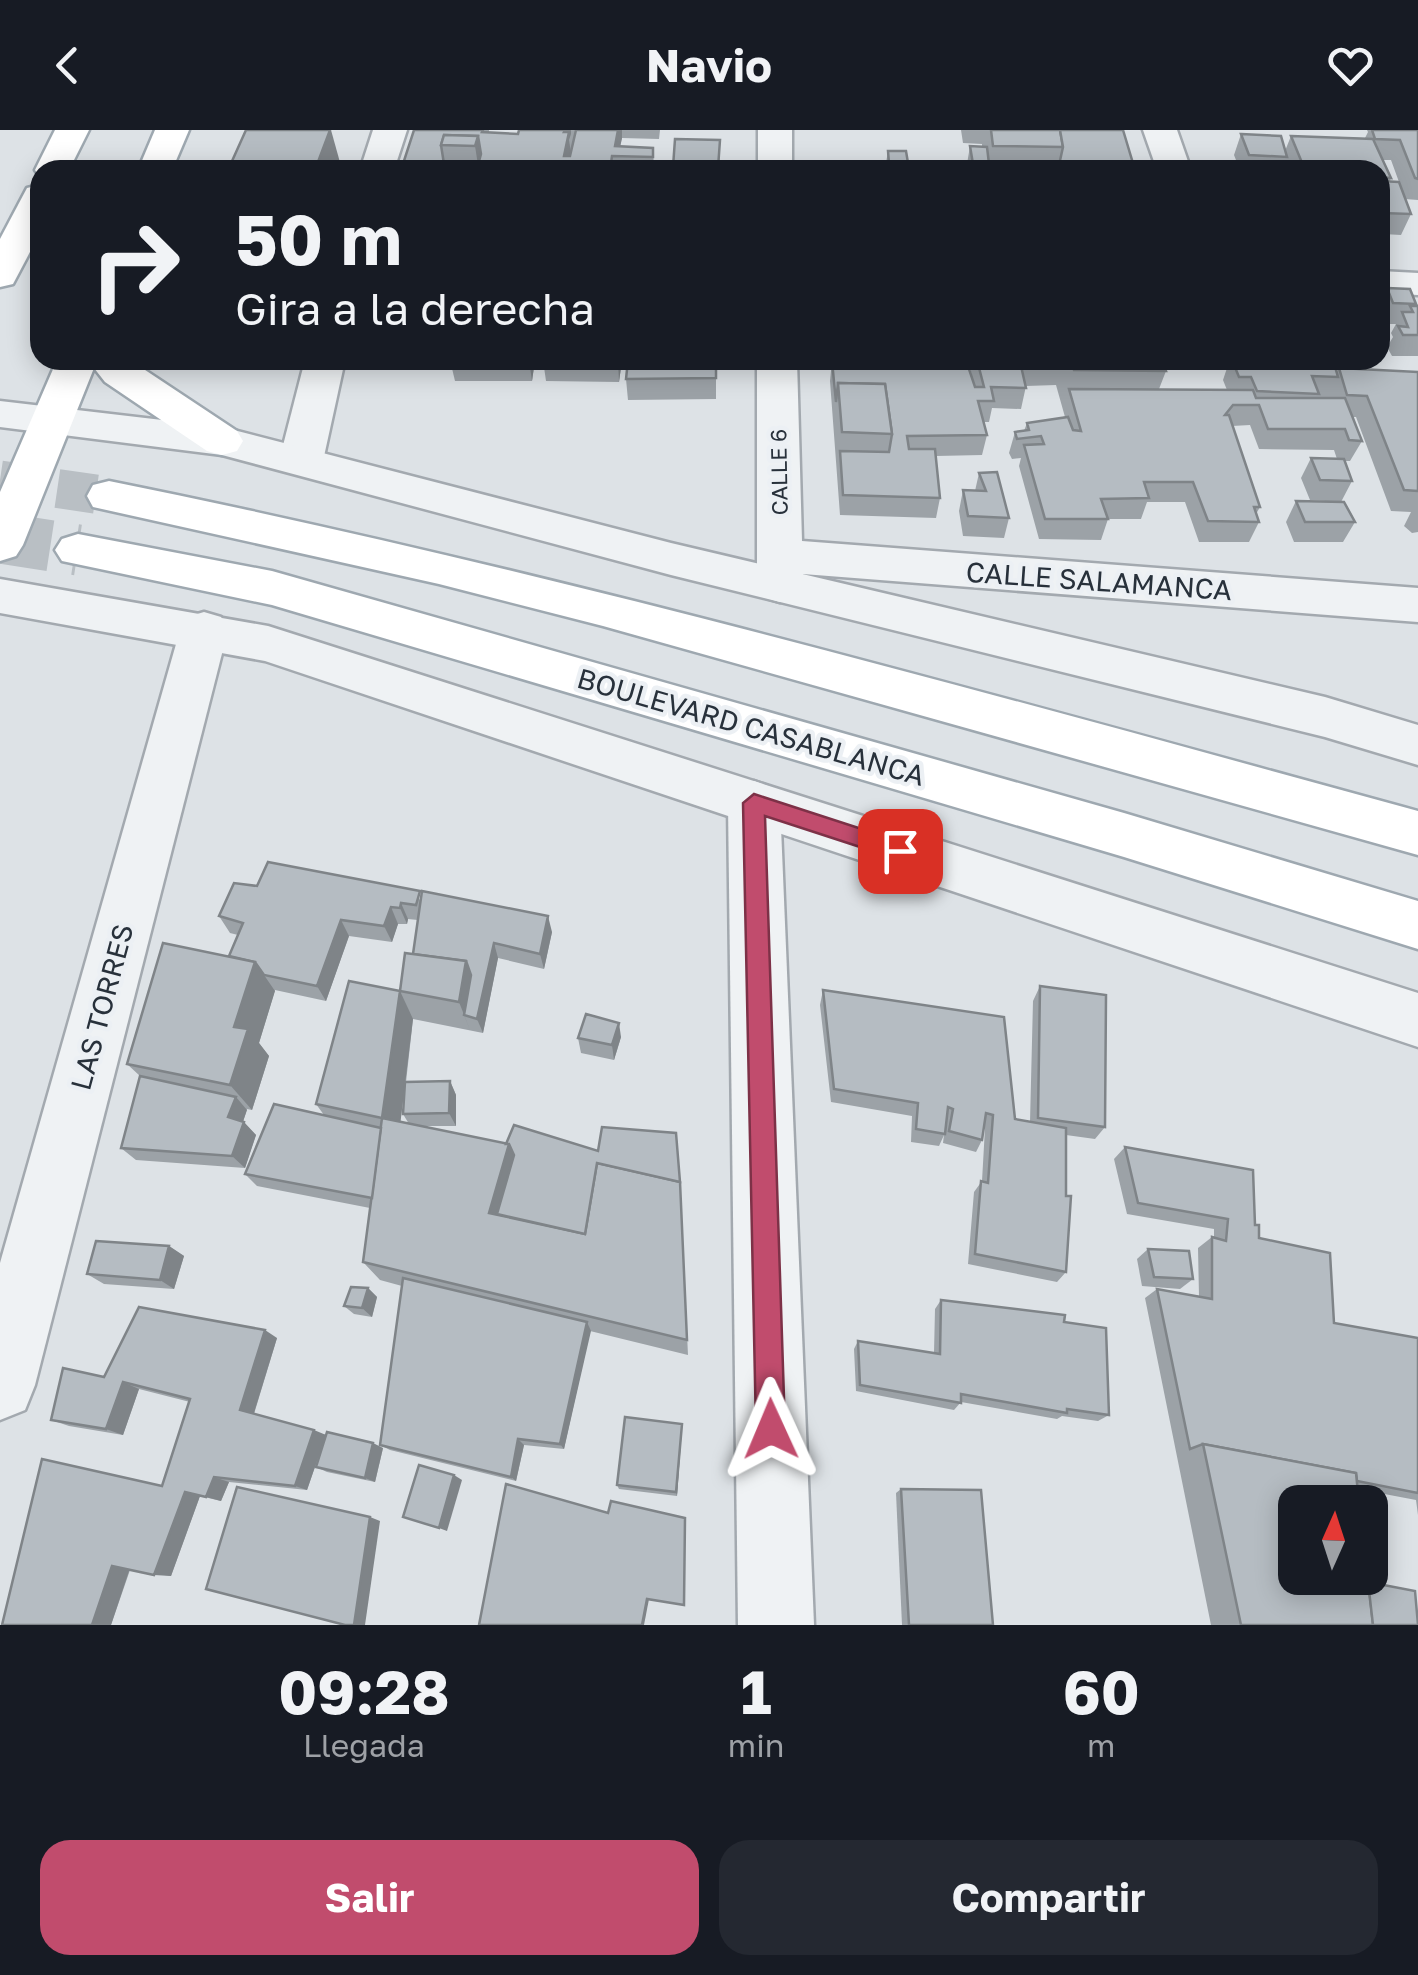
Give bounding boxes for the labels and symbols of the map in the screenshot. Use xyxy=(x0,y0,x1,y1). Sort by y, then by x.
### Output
street label: CALLE 6 xyxy=(764,428,793,516)
street label: CALLE SALAMANCA xyxy=(965,555,1233,606)
street label: BOULEVARD CASABLANCA xyxy=(574,661,929,792)
pin xyxy=(858,809,943,894)
street label: LAS TORRES xyxy=(63,920,140,1094)
position arrow xyxy=(719,1377,823,1481)
north arrow xyxy=(1278,1485,1388,1595)

